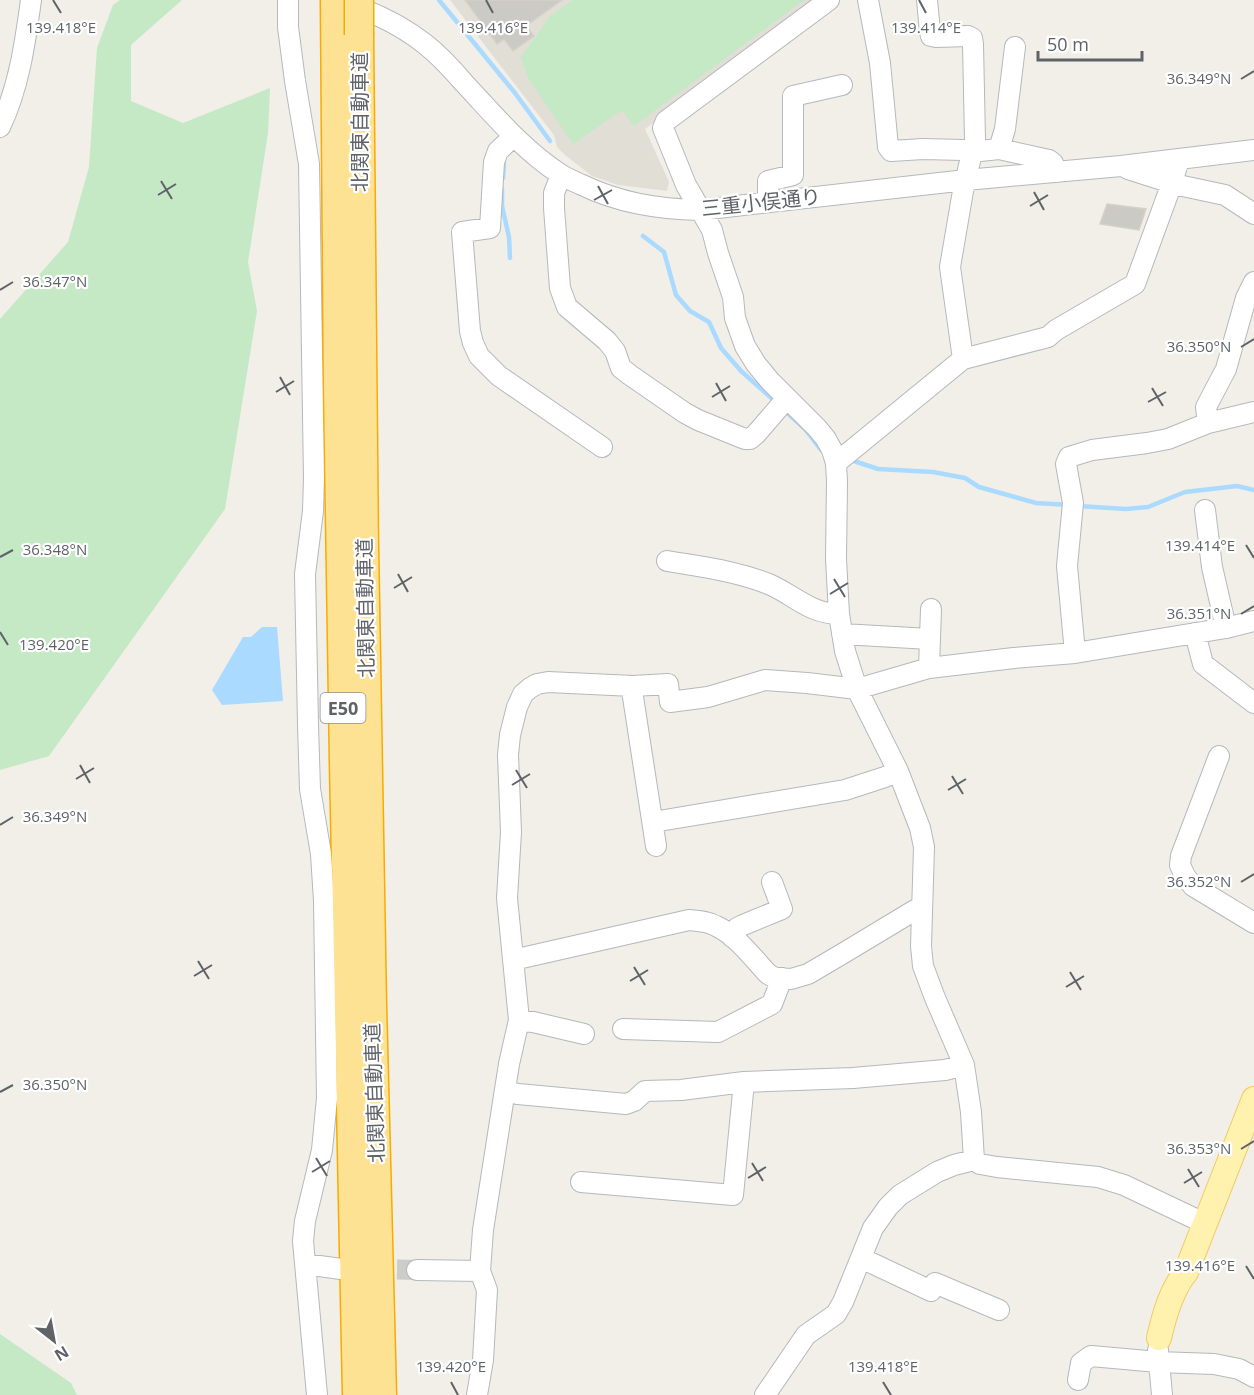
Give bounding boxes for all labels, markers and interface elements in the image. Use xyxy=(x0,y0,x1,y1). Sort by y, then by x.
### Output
text: 139.418°E xyxy=(26,17,96,37)
text: 139.416°E xyxy=(458,17,528,37)
text: 139.414°E xyxy=(891,17,961,37)
scale bar xyxy=(1038,24,1142,62)
text: 50 m xyxy=(1047,32,1089,56)
street label: 北関東自動車道 xyxy=(346,52,373,192)
text: 36.349°N xyxy=(1167,68,1231,88)
street label: 三重小俣通り xyxy=(700,182,822,222)
text: 36.347°N xyxy=(23,271,87,291)
text: 36.350°N xyxy=(1167,336,1231,356)
text: 139.414°E xyxy=(1165,535,1235,555)
street label: 北関東自動車道 xyxy=(350,538,380,678)
text: 36.348°N xyxy=(23,539,87,559)
text: 36.351°N xyxy=(1167,603,1231,623)
text: 139.420°E xyxy=(19,634,89,654)
road number: E50 xyxy=(320,693,366,723)
text: 36.349°N xyxy=(23,806,87,826)
text: 36.352°N xyxy=(1167,871,1231,891)
street label: 北関東自動車道 xyxy=(358,1023,390,1163)
text: 36.350°N xyxy=(23,1074,87,1094)
text: 36.353°N xyxy=(1167,1138,1231,1158)
text: 139.416°E xyxy=(1165,1255,1235,1275)
north arrow xyxy=(24,1311,84,1371)
text: N xyxy=(50,1341,73,1367)
text: 139.420°E xyxy=(416,1356,486,1376)
text: 139.418°E xyxy=(848,1356,918,1376)

